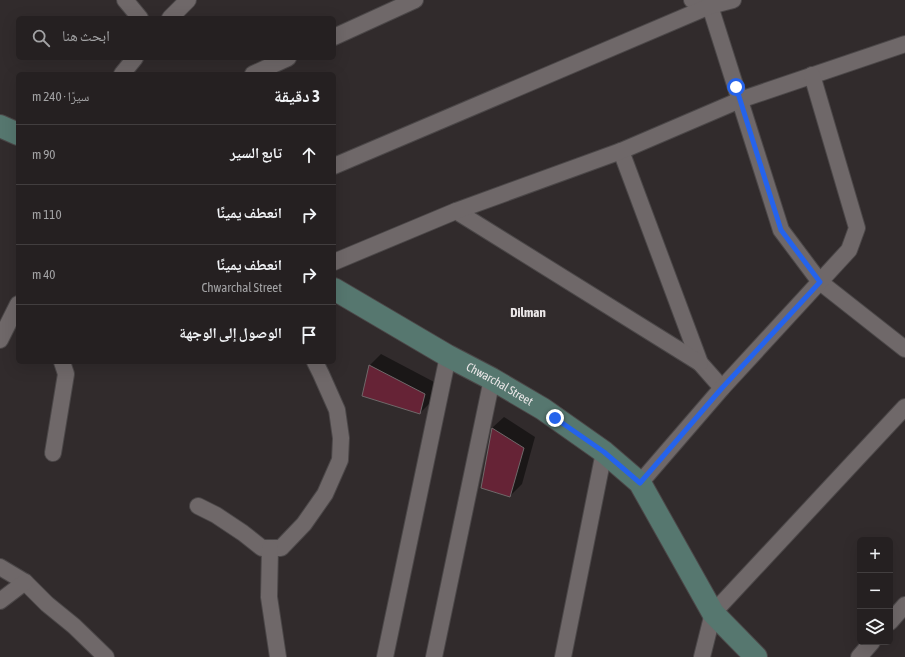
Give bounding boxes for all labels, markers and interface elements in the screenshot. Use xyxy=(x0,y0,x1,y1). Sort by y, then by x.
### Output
search box xyxy=(16,16,336,60)
icon: search xyxy=(30,27,52,49)
text: ابحث هنا xyxy=(62,27,110,44)
route start xyxy=(727,78,745,96)
text: 3 دقيقة xyxy=(274,86,320,106)
text: سيرًا · 240 m xyxy=(32,89,89,104)
text: تابع السير xyxy=(230,144,282,161)
icon: ahead xyxy=(298,144,320,166)
text: 90 m xyxy=(32,147,55,162)
text: انعطف يمينًا xyxy=(216,204,282,221)
icon: right xyxy=(298,204,320,226)
text: 110 m xyxy=(32,207,62,222)
text: انعطف يمينًا xyxy=(216,256,282,273)
icon: right xyxy=(298,264,320,286)
text: 40 m xyxy=(32,267,55,282)
text: Chwarchal Street xyxy=(201,280,282,295)
district label: Dilman xyxy=(510,305,546,320)
text: الوصول إلى الوجهة xyxy=(179,324,282,341)
icon: arrive xyxy=(298,324,320,346)
street label: Chwarchal Street xyxy=(464,360,536,409)
route end xyxy=(546,409,564,427)
map controls xyxy=(857,537,893,645)
button: + xyxy=(857,537,893,573)
button: − xyxy=(857,573,893,609)
button: layers xyxy=(857,609,893,645)

